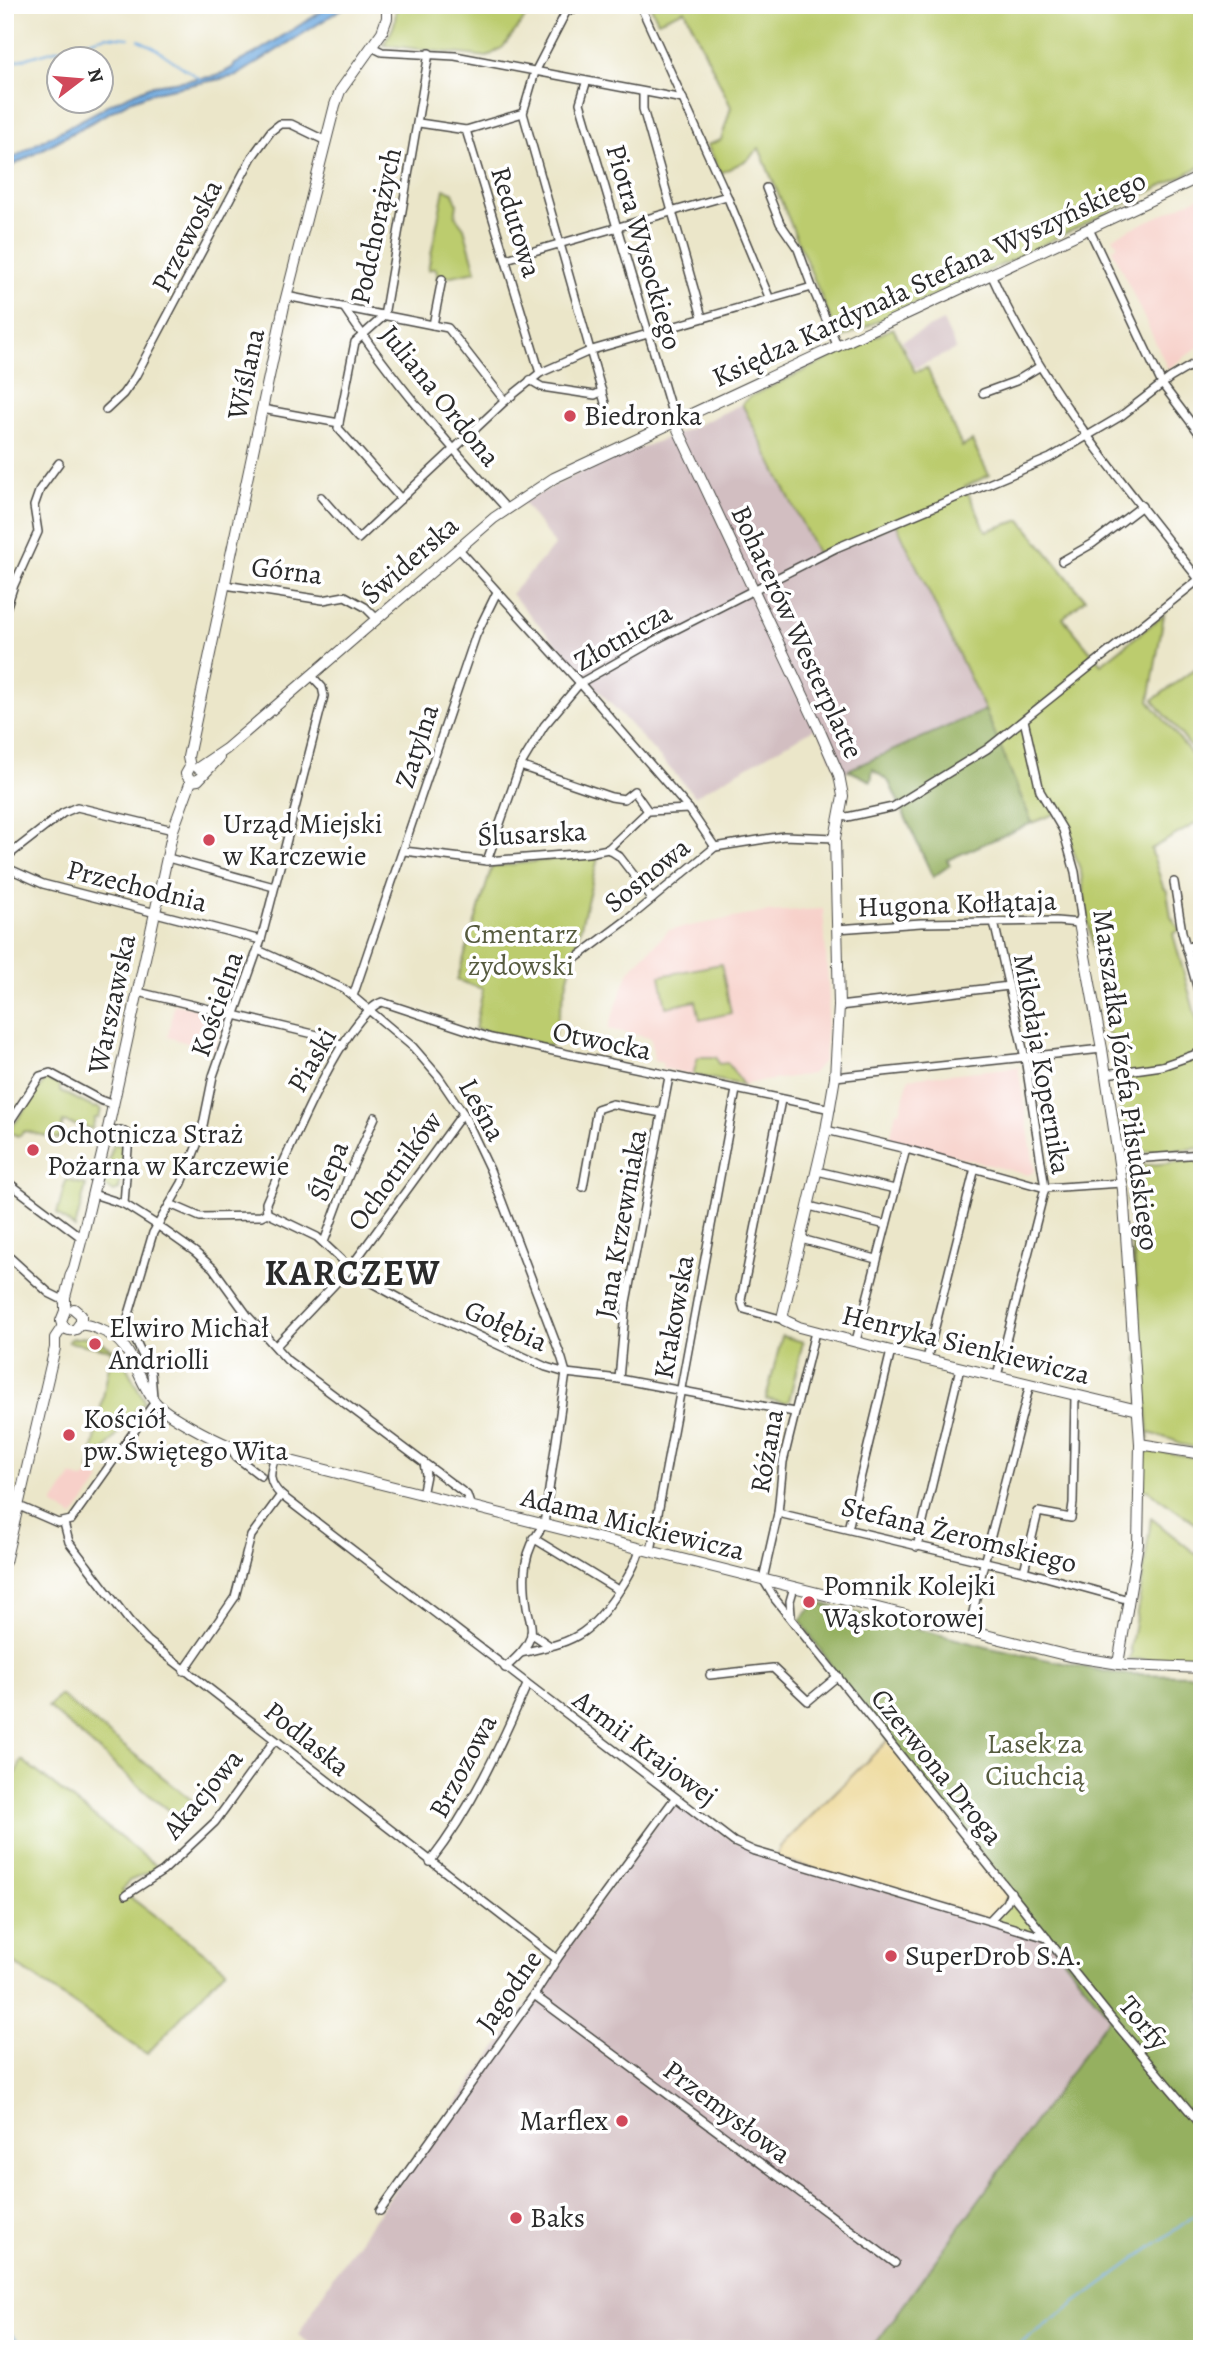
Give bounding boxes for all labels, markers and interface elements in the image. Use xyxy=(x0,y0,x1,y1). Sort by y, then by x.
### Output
north arrow xyxy=(46,46,116,116)
text: N xyxy=(81,65,110,86)
street label: Piotra Wysockiego xyxy=(596,140,692,354)
street label: Podchorążych xyxy=(341,144,411,308)
street label: Księdza Kardynała Stefana Wyszyńskiego xyxy=(706,161,1152,397)
street label: Redutowa xyxy=(481,162,551,282)
street label: Przewoska xyxy=(142,173,232,299)
street label: Juliana Ordona xyxy=(371,317,509,475)
street label: Wiślana xyxy=(218,325,274,424)
place label: Biedronka xyxy=(584,397,702,435)
marker: Biedronka xyxy=(562,408,578,424)
street label: Bohaterów Westerplatte xyxy=(722,499,872,765)
street label: Świderska xyxy=(353,507,467,613)
street label: Górna xyxy=(249,548,325,594)
street label: Złotnicza xyxy=(567,594,679,680)
street label: Zatylna xyxy=(386,699,448,793)
place label: Urząd Miejski w Karczewie xyxy=(222,805,383,875)
street label: Ślusarska xyxy=(476,812,588,856)
street label: Sosnowa xyxy=(596,829,698,921)
marker: Urząd Miejski w Karczewie xyxy=(201,832,217,848)
street label: Przechodnia xyxy=(63,850,211,922)
street label: Hugona Kołłątaja xyxy=(857,882,1057,926)
street label: Marszałka Józefa Piłsudskiego xyxy=(1083,907,1169,1253)
park label: Cmentarz żydowski xyxy=(464,915,578,985)
street label: Warszawska xyxy=(78,931,145,1078)
street label: Kościelna xyxy=(181,946,253,1062)
street label: Mikołaja Kopernika xyxy=(1004,951,1080,1177)
street label: Otwocka xyxy=(549,1012,655,1070)
street label: Piaski xyxy=(278,1021,346,1099)
street label: Leśna xyxy=(449,1072,515,1148)
street label: Ochotników xyxy=(339,1103,451,1238)
place label: Ochotnicza Straż Pożarna w Karczewie xyxy=(47,1115,289,1185)
street label: Jana Krzewniaka xyxy=(586,1126,656,1322)
street label: Ślepa xyxy=(300,1135,358,1207)
marker: Ochotnicza Straż Pożarna w Karczewie xyxy=(25,1142,41,1158)
district label: KARCZEW xyxy=(264,1249,442,1297)
street label: Krakowska xyxy=(644,1252,704,1382)
street label: Gołębia xyxy=(458,1291,554,1361)
street label: Henryka Sienkiewicza xyxy=(838,1296,1094,1394)
place label: Elwiro Michał Andriolli xyxy=(108,1309,269,1379)
marker: Elwiro Michał Andriolli xyxy=(87,1336,103,1352)
place label: Kościół pw.Świętego Wita xyxy=(83,1400,288,1470)
street label: Różana xyxy=(741,1406,793,1496)
marker: Kościół pw.Świętego Wita xyxy=(61,1427,77,1443)
street label: Adama Mickiewicza xyxy=(516,1478,749,1570)
street label: Stefana Żeromskiego xyxy=(837,1487,1081,1583)
place label: Pomnik Kolejki Wąskotorowej xyxy=(822,1567,996,1637)
marker: Pomnik Kolejki Wąskotorowej xyxy=(801,1594,817,1610)
street label: Armii Krajowej xyxy=(564,1681,725,1815)
street label: Czerwona Droga xyxy=(862,1681,1012,1853)
street label: Podlaska xyxy=(256,1693,358,1785)
street label: Brzozowa xyxy=(420,1707,506,1825)
park label: Lasek za Ciuchcią xyxy=(985,1725,1086,1795)
street label: Akacjowa xyxy=(153,1741,252,1848)
place label: SuperDrob S.A. xyxy=(905,1937,1083,1975)
street label: Jagodne xyxy=(467,1942,551,2040)
marker: SuperDrob S.A. xyxy=(883,1948,899,1964)
street label: Torfy xyxy=(1110,1988,1178,2059)
street label: Przemysłowa xyxy=(655,2051,799,2173)
place label: Marflex xyxy=(519,2102,609,2140)
marker: Marflex xyxy=(614,2113,630,2129)
place label: Baks xyxy=(530,2199,585,2237)
marker: Baks xyxy=(508,2210,524,2226)

